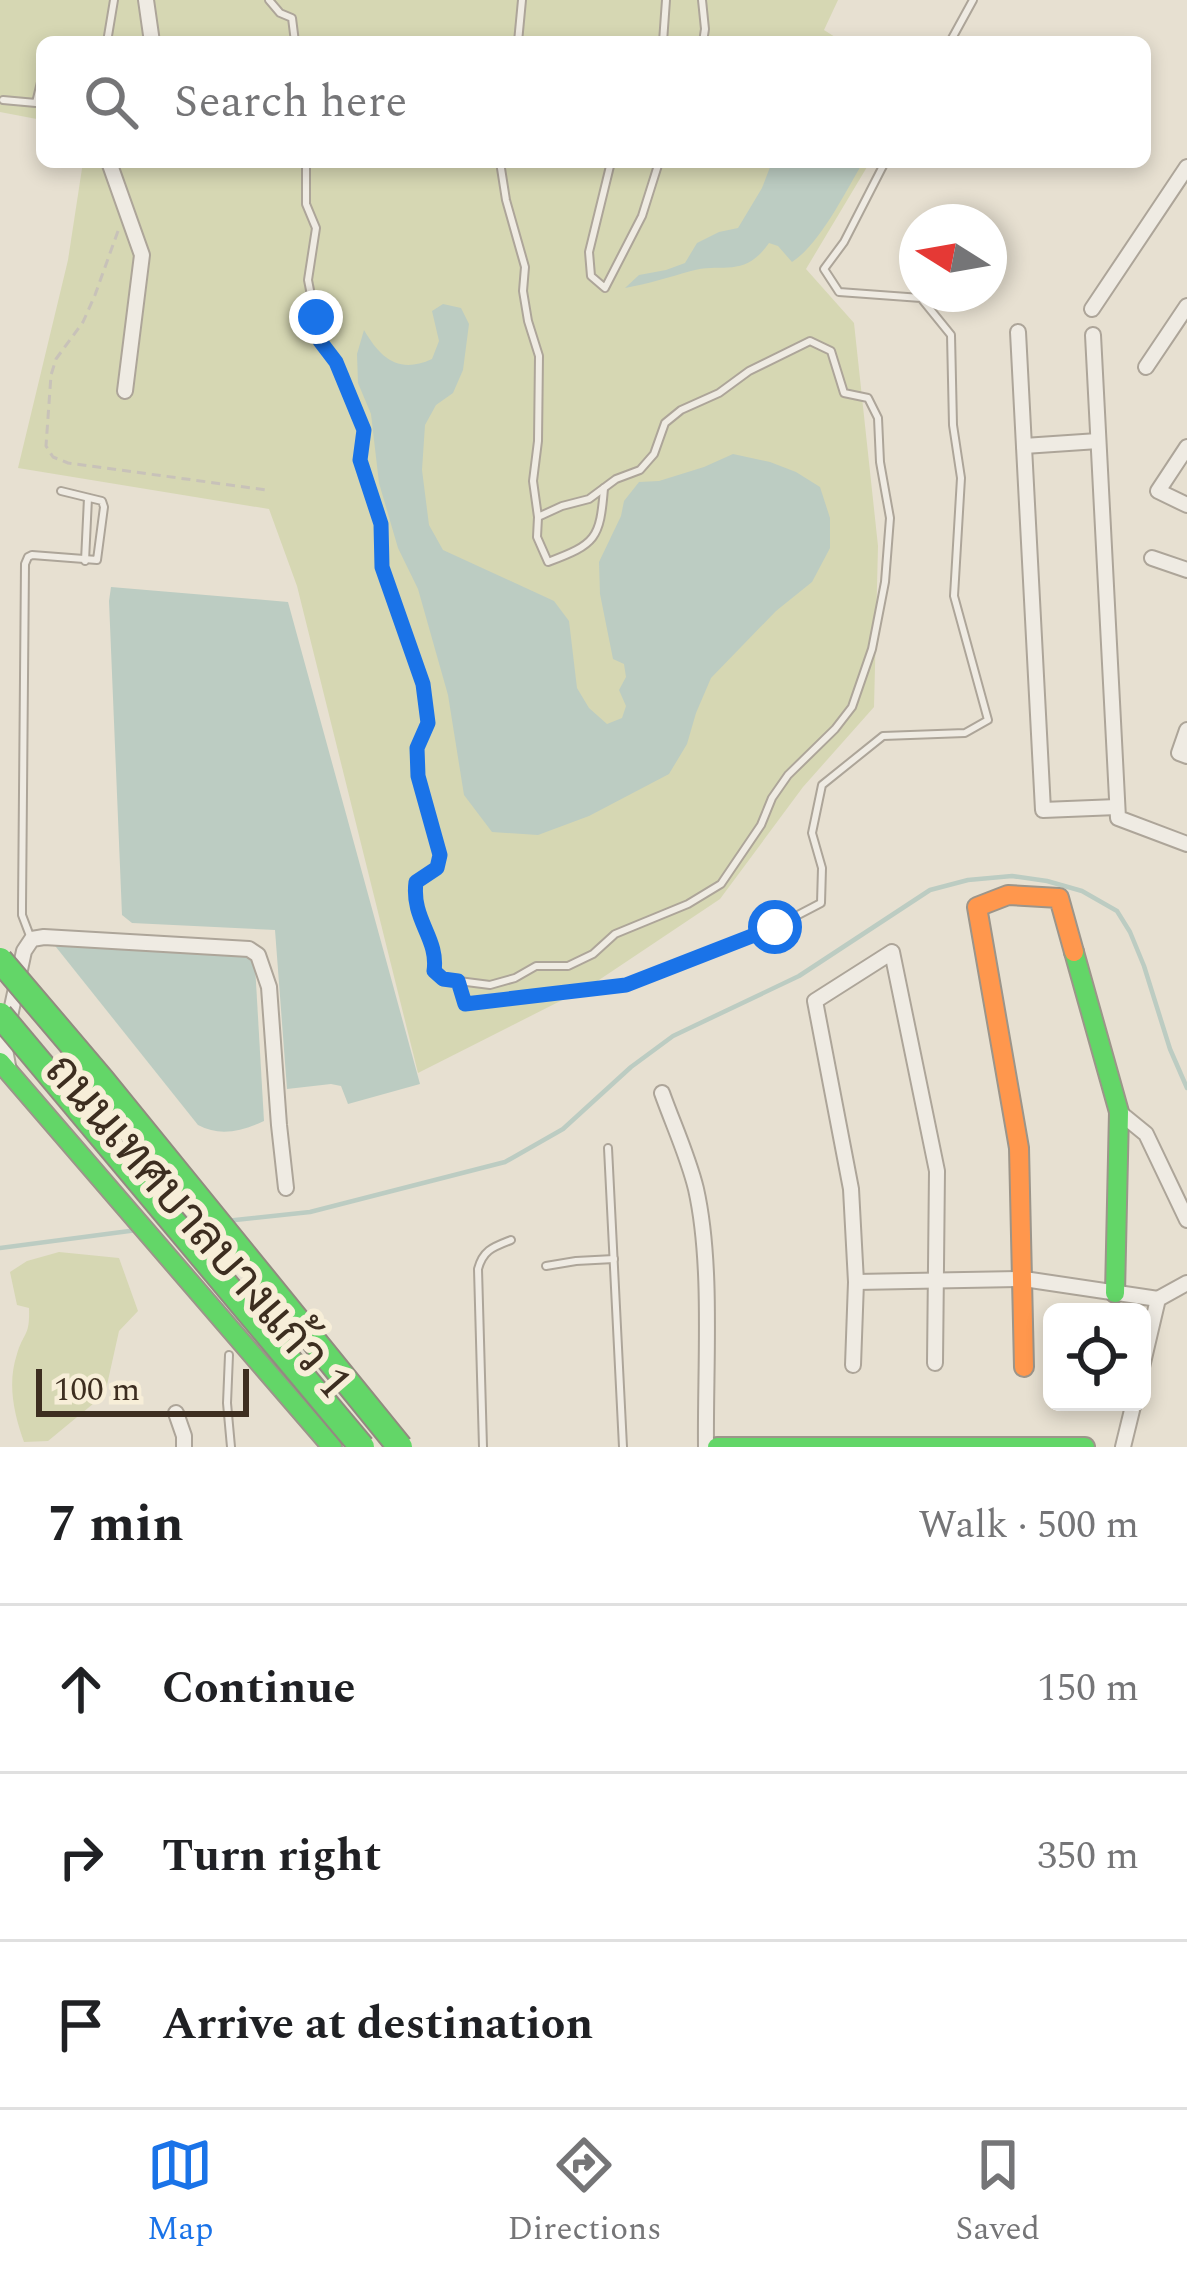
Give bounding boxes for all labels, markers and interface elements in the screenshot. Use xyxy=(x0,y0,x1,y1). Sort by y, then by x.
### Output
search box xyxy=(36,36,1151,168)
text: Search here xyxy=(174,68,407,137)
icon: search xyxy=(78,69,144,135)
north arrow xyxy=(899,204,1007,312)
route end xyxy=(289,290,343,344)
route start xyxy=(748,900,802,954)
street label: ถนนเทศบาลบางแก้ว 1 xyxy=(27,1038,369,1416)
map controls xyxy=(1043,1303,1151,1411)
button: locate xyxy=(1043,1303,1151,1411)
scale bar xyxy=(36,1363,249,1416)
text: 100 m xyxy=(54,1365,140,1415)
text: 7 min xyxy=(48,1486,184,1564)
text: Walk · 500 m xyxy=(918,1496,1139,1555)
text: Continue xyxy=(162,1654,355,1723)
icon: ahead xyxy=(48,1656,114,1722)
text: 150 m xyxy=(1037,1659,1139,1718)
text: Turn right xyxy=(162,1822,381,1891)
icon: right xyxy=(48,1824,114,1890)
text: 350 m xyxy=(1037,1827,1139,1886)
text: Arrive at destination xyxy=(162,1990,593,2059)
icon: arrive xyxy=(48,1992,114,2058)
tab: Map xyxy=(147,2132,213,2254)
tab: Directions xyxy=(507,2132,661,2254)
tab: Saved xyxy=(955,2132,1040,2254)

